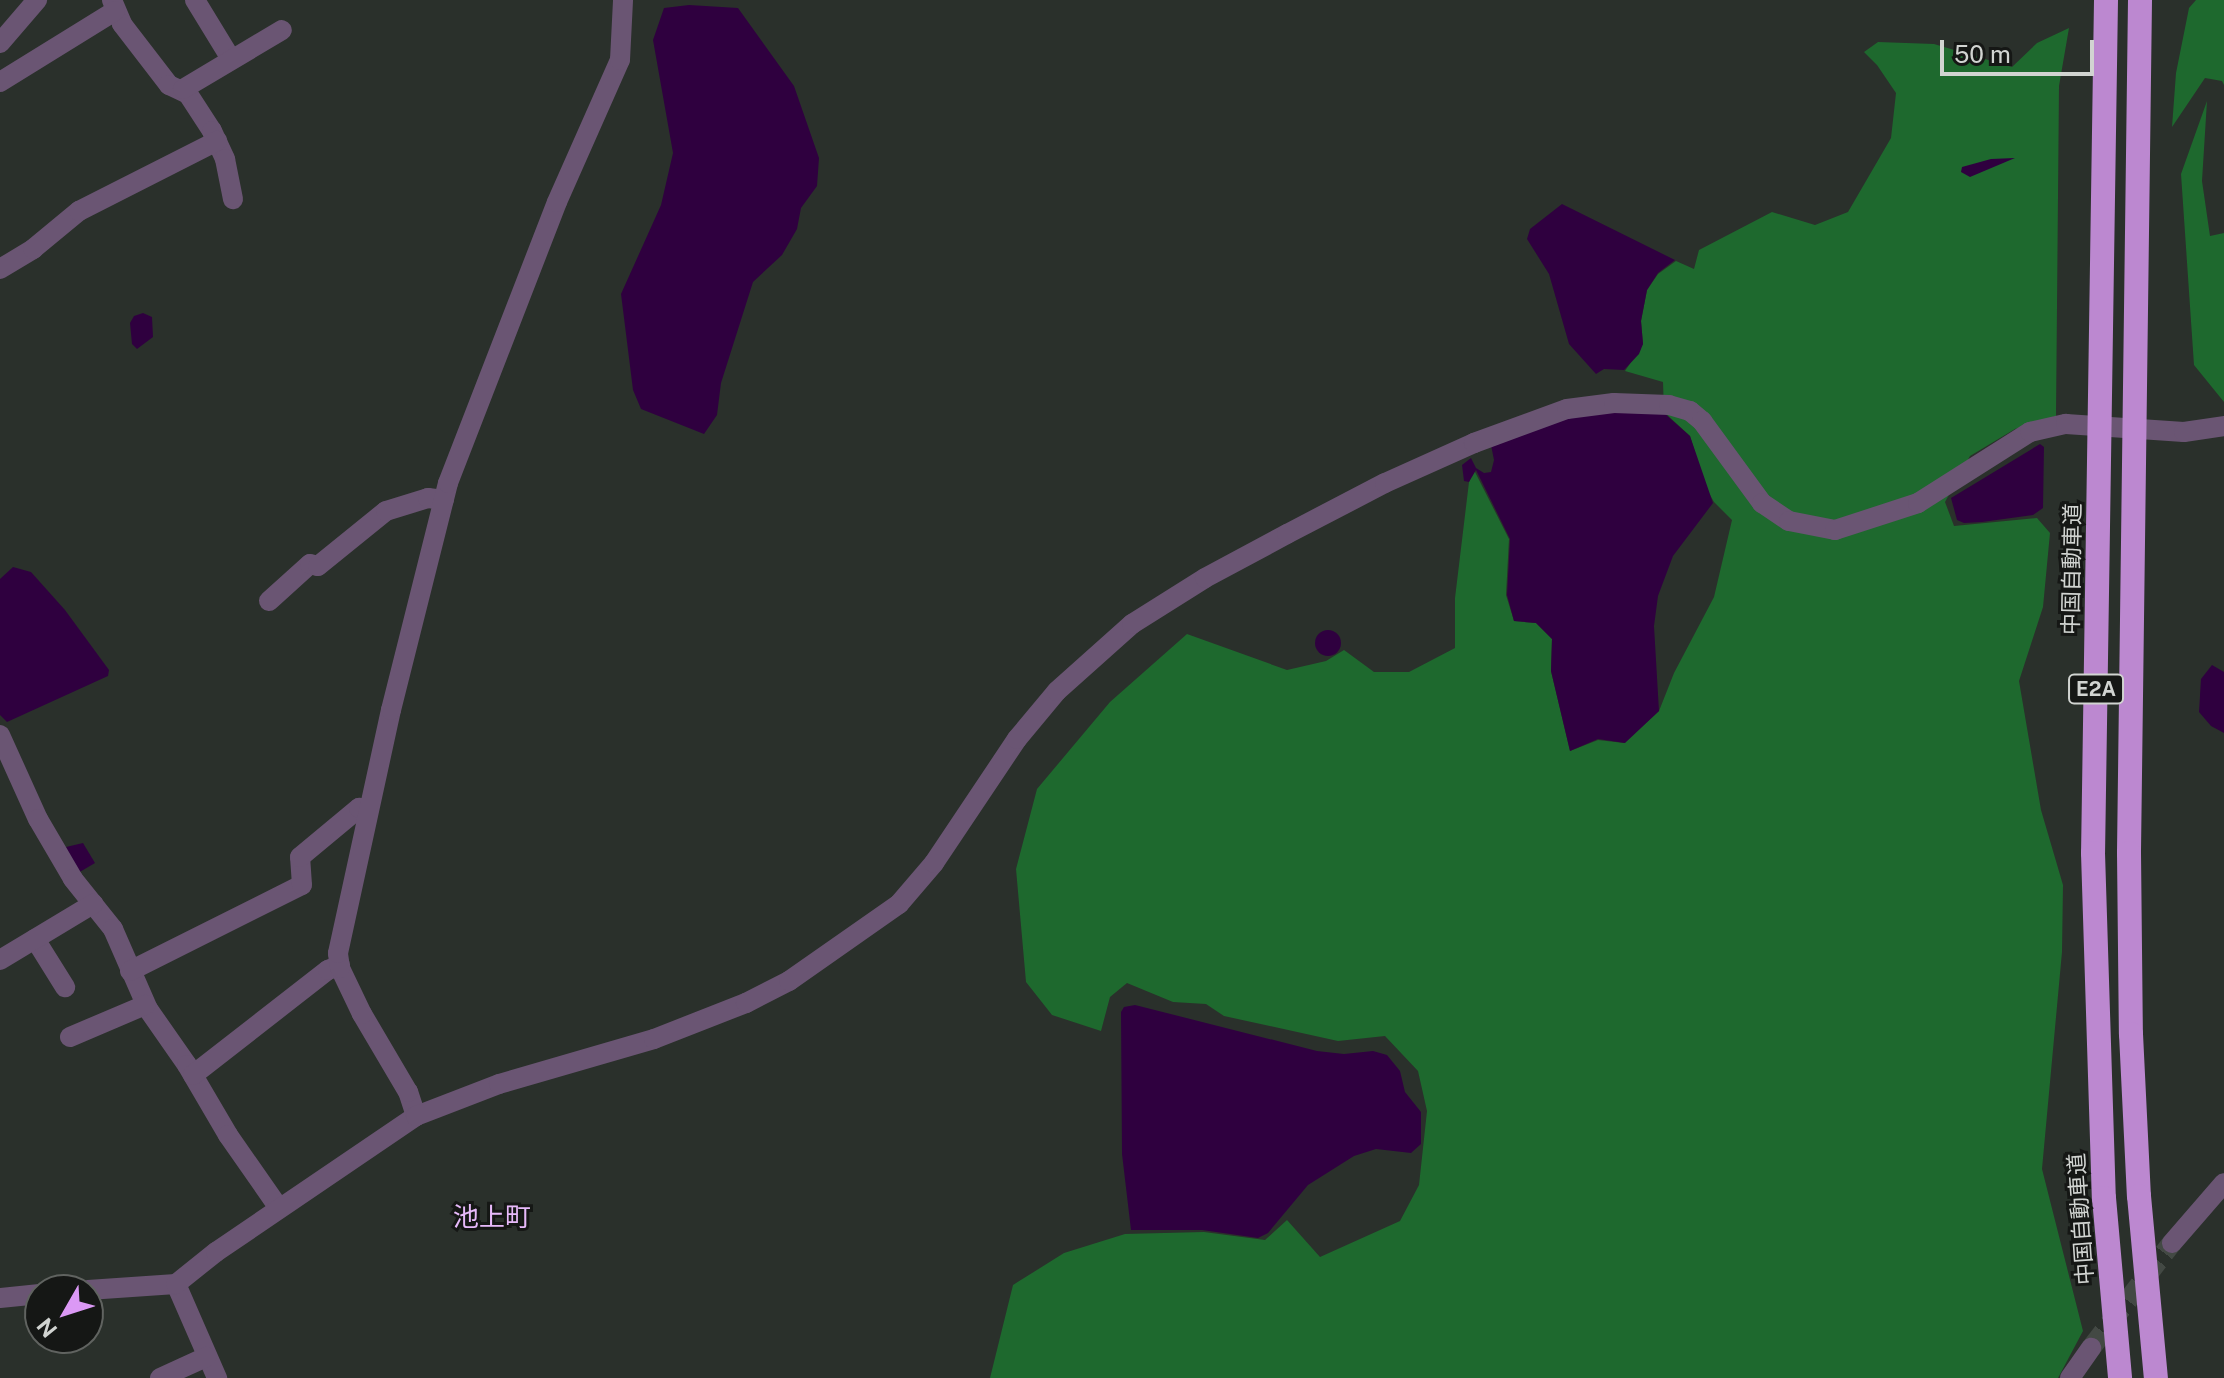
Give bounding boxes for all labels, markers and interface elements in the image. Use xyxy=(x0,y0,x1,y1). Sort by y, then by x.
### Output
scale bar xyxy=(1944,24,2098,74)
text: 50 m xyxy=(1954,40,2011,68)
street label: 中国自動車道 xyxy=(2058,503,2086,635)
road number: E2A xyxy=(2068,673,2124,705)
street label: 中国自動車道 xyxy=(2063,1152,2099,1286)
district label: 池上町 xyxy=(453,1201,531,1233)
north arrow xyxy=(24,1274,104,1354)
text: N xyxy=(31,1313,62,1343)

